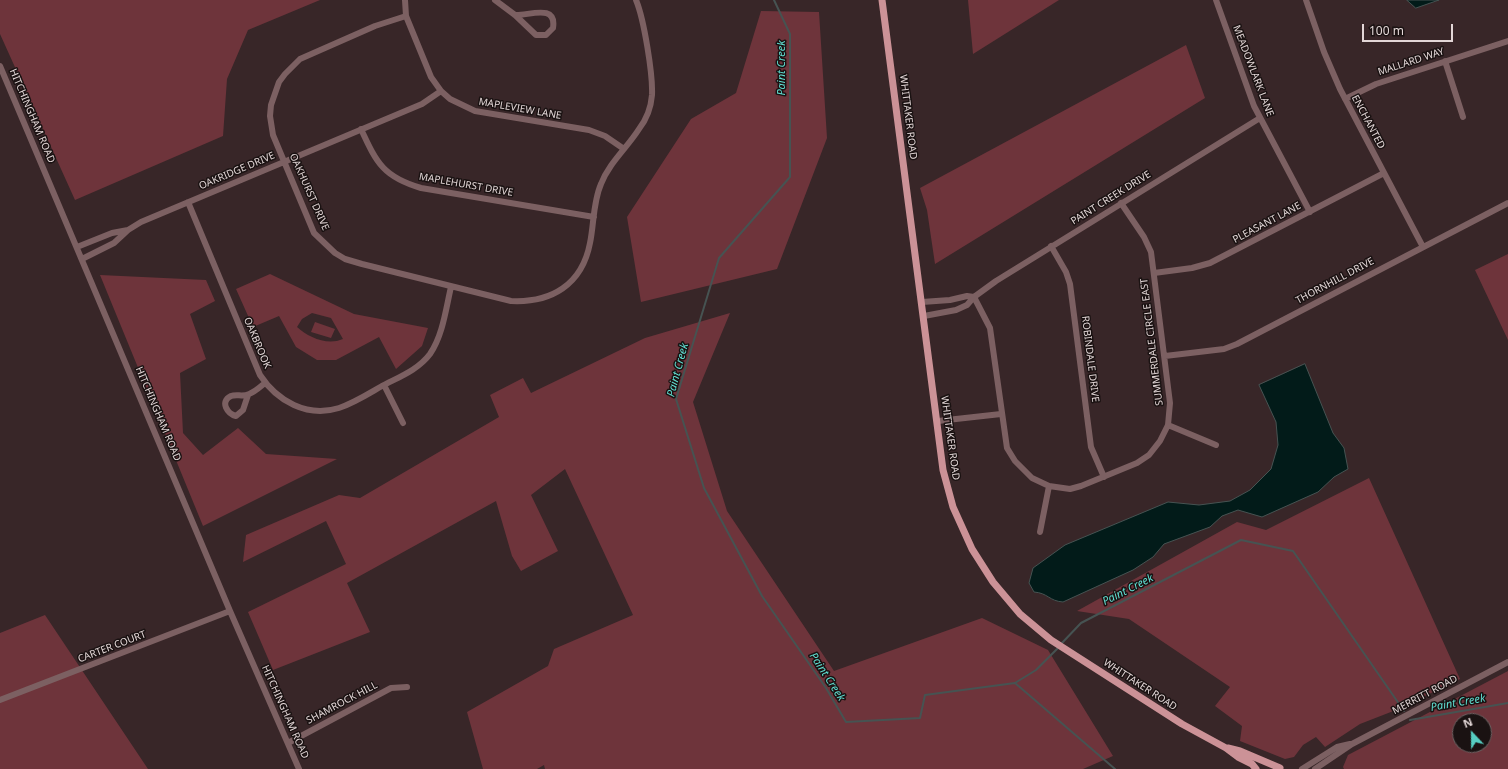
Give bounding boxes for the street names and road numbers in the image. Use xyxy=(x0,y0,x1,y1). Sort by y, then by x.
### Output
street label: MEADOWLARK LANE xyxy=(1230,24,1276,118)
street label: MALLARD WAY xyxy=(1376,46,1446,78)
street label: HITCHINGHAM ROAD xyxy=(7,67,57,165)
street label: WHITTAKER ROAD xyxy=(897,74,919,160)
street label: ENCHANTED xyxy=(1349,93,1387,151)
street label: MAPLEVIEW LANE xyxy=(478,96,562,122)
street label: OAKRIDGE DRIVE xyxy=(197,150,277,192)
street label: OAKHURST DRIVE xyxy=(287,152,331,232)
street label: PAINT CREEK DRIVE xyxy=(1069,169,1153,227)
street label: MAPLEHURST DRIVE xyxy=(418,171,514,199)
street label: PLEASANT LANE xyxy=(1231,200,1303,246)
street label: THORNHILL DRIVE xyxy=(1294,255,1376,307)
street label: SUMMERDALE CIRCLE EAST xyxy=(1138,278,1166,406)
street label: OAKBROOK xyxy=(241,315,273,371)
street label: ROBINDALE DRIVE xyxy=(1079,315,1101,403)
street label: HITCHINGHAM ROAD xyxy=(133,365,183,463)
street label: WHITTAKER ROAD xyxy=(938,395,962,481)
street label: CARTER COURT xyxy=(76,629,148,665)
street label: WHITTAKER ROAD xyxy=(1101,657,1179,713)
street label: HITCHINGHAM ROAD xyxy=(259,663,311,761)
street label: MERRITT ROAD xyxy=(1390,673,1460,717)
street label: SHAMROCK HILL xyxy=(304,679,380,727)

